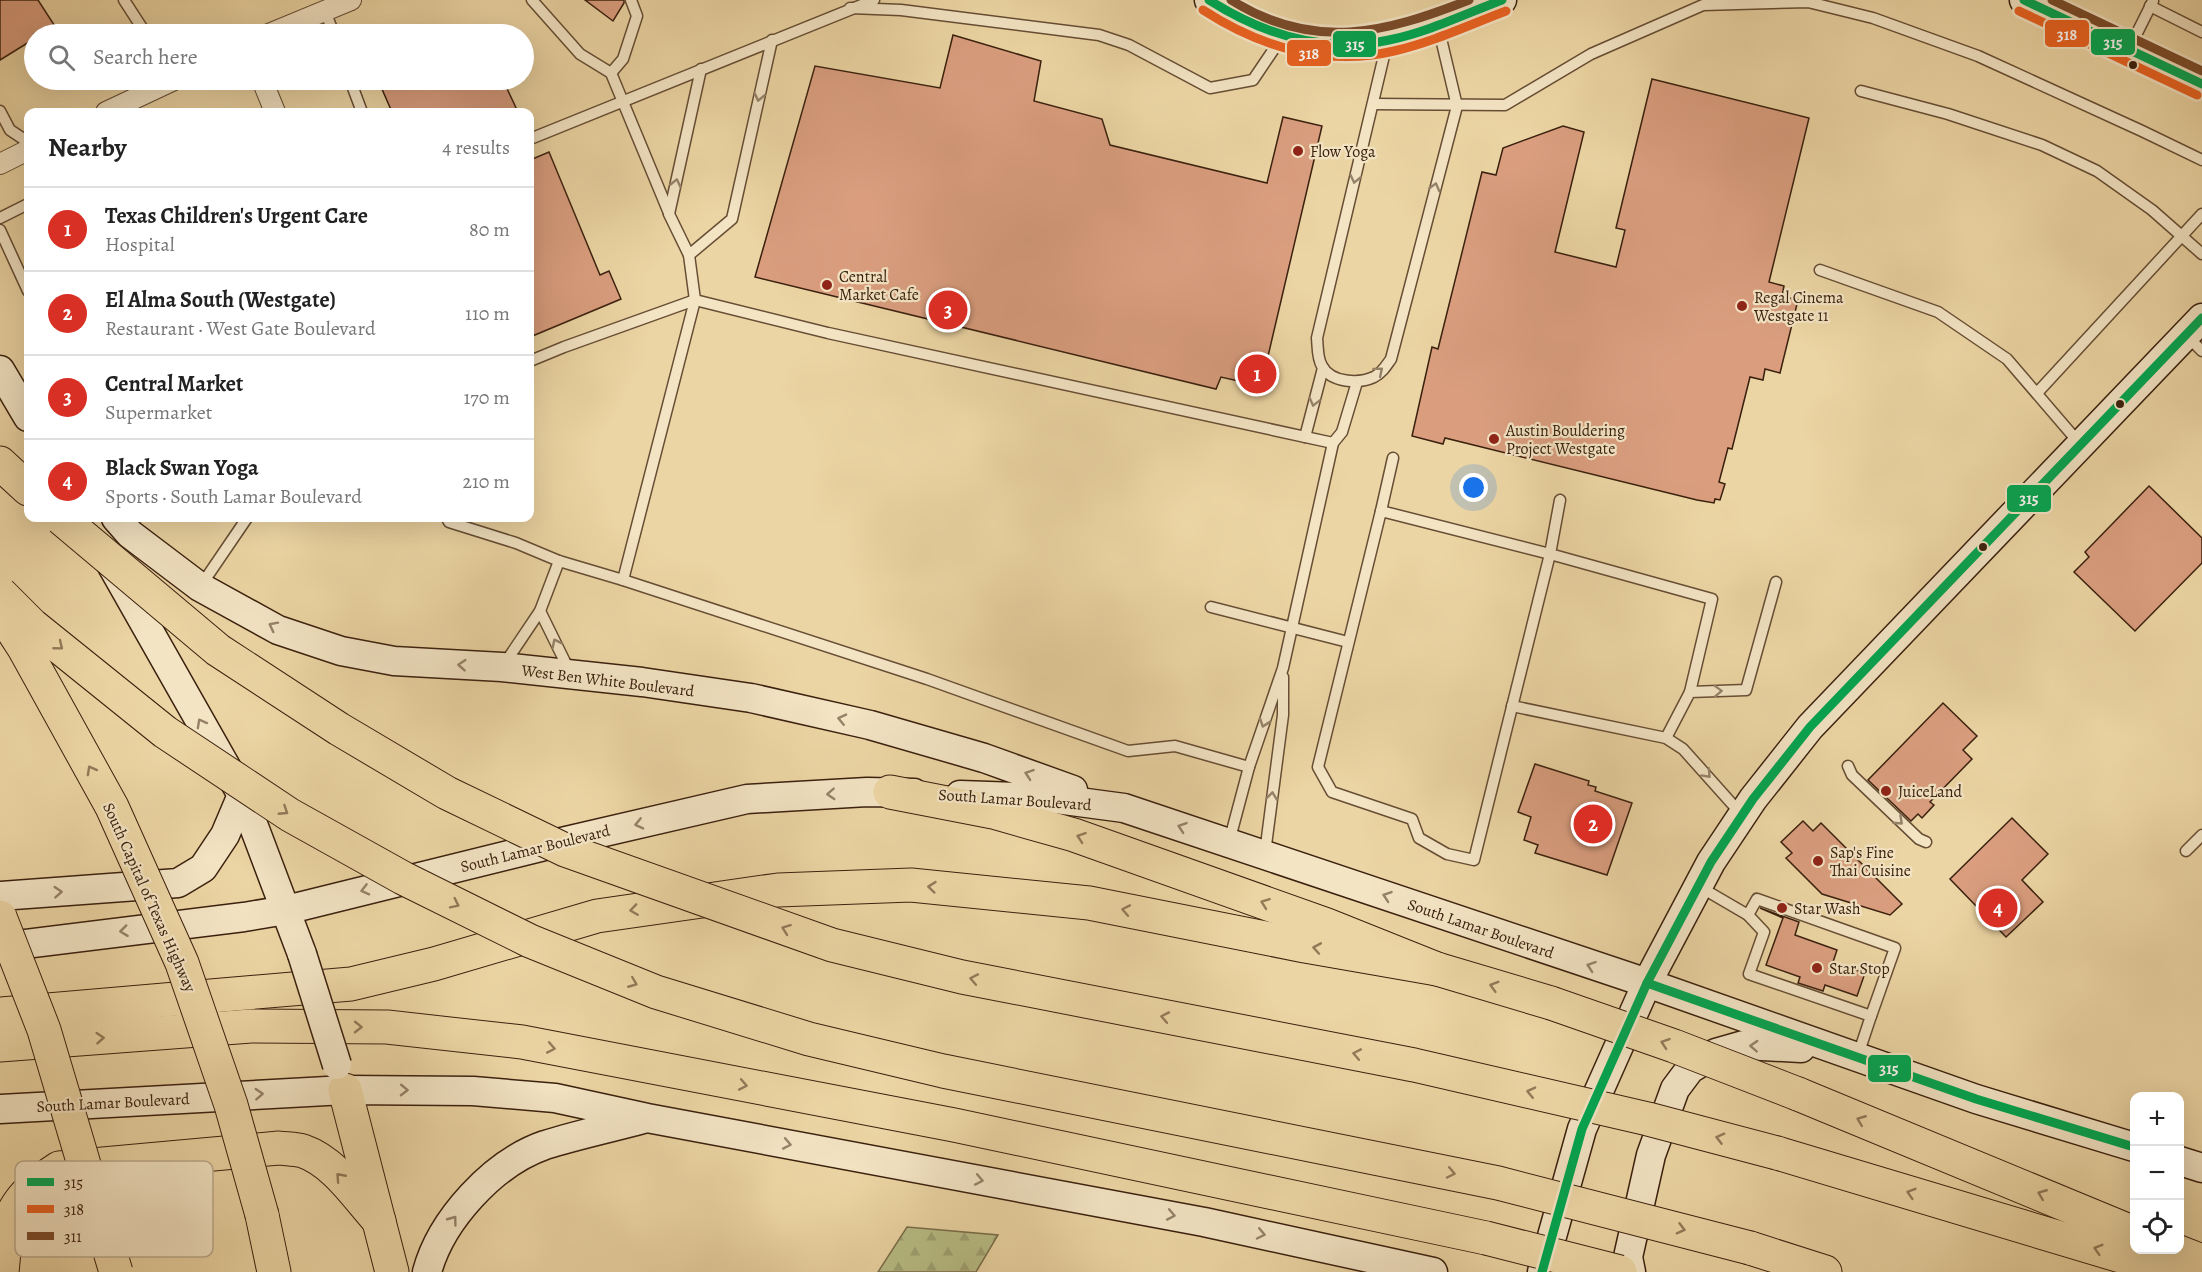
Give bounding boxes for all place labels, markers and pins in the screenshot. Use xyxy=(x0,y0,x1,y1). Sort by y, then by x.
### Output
unlabelled marker xyxy=(2127,59,2139,71)
place label: Flow Yoga xyxy=(1310,141,1376,163)
marker: Flow Yoga xyxy=(1291,144,1305,158)
place label: Central Market Cafe xyxy=(839,266,919,306)
marker: Central Market Cafe xyxy=(820,278,834,292)
place label: Regal Cinema Westgate 11 xyxy=(1753,287,1844,327)
pin: 3 xyxy=(928,288,968,332)
marker: Regal Cinema Westgate 11 xyxy=(1735,299,1749,313)
pin: 1 xyxy=(1238,352,1276,397)
unlabelled marker xyxy=(2114,398,2126,410)
place label: Austin Bouldering Project Westgate xyxy=(1505,420,1625,460)
marker: Austin Bouldering Project Westgate xyxy=(1487,432,1501,446)
unlabelled marker xyxy=(1977,541,1989,553)
place label: JuiceLand xyxy=(1898,781,1962,803)
marker: JuiceLand xyxy=(1879,784,1893,798)
pin: 2 xyxy=(1574,802,1612,846)
place label: Sap's Fine Thai Cuisine xyxy=(1830,842,1911,882)
marker: Sap's Fine Thai Cuisine xyxy=(1811,854,1825,868)
pin: 4 xyxy=(1978,886,2018,930)
place label: Star Wash xyxy=(1794,898,1861,920)
marker: Star Wash xyxy=(1775,901,1789,915)
place label: Star Stop xyxy=(1829,958,1890,980)
marker: Star Stop xyxy=(1810,961,1824,975)

